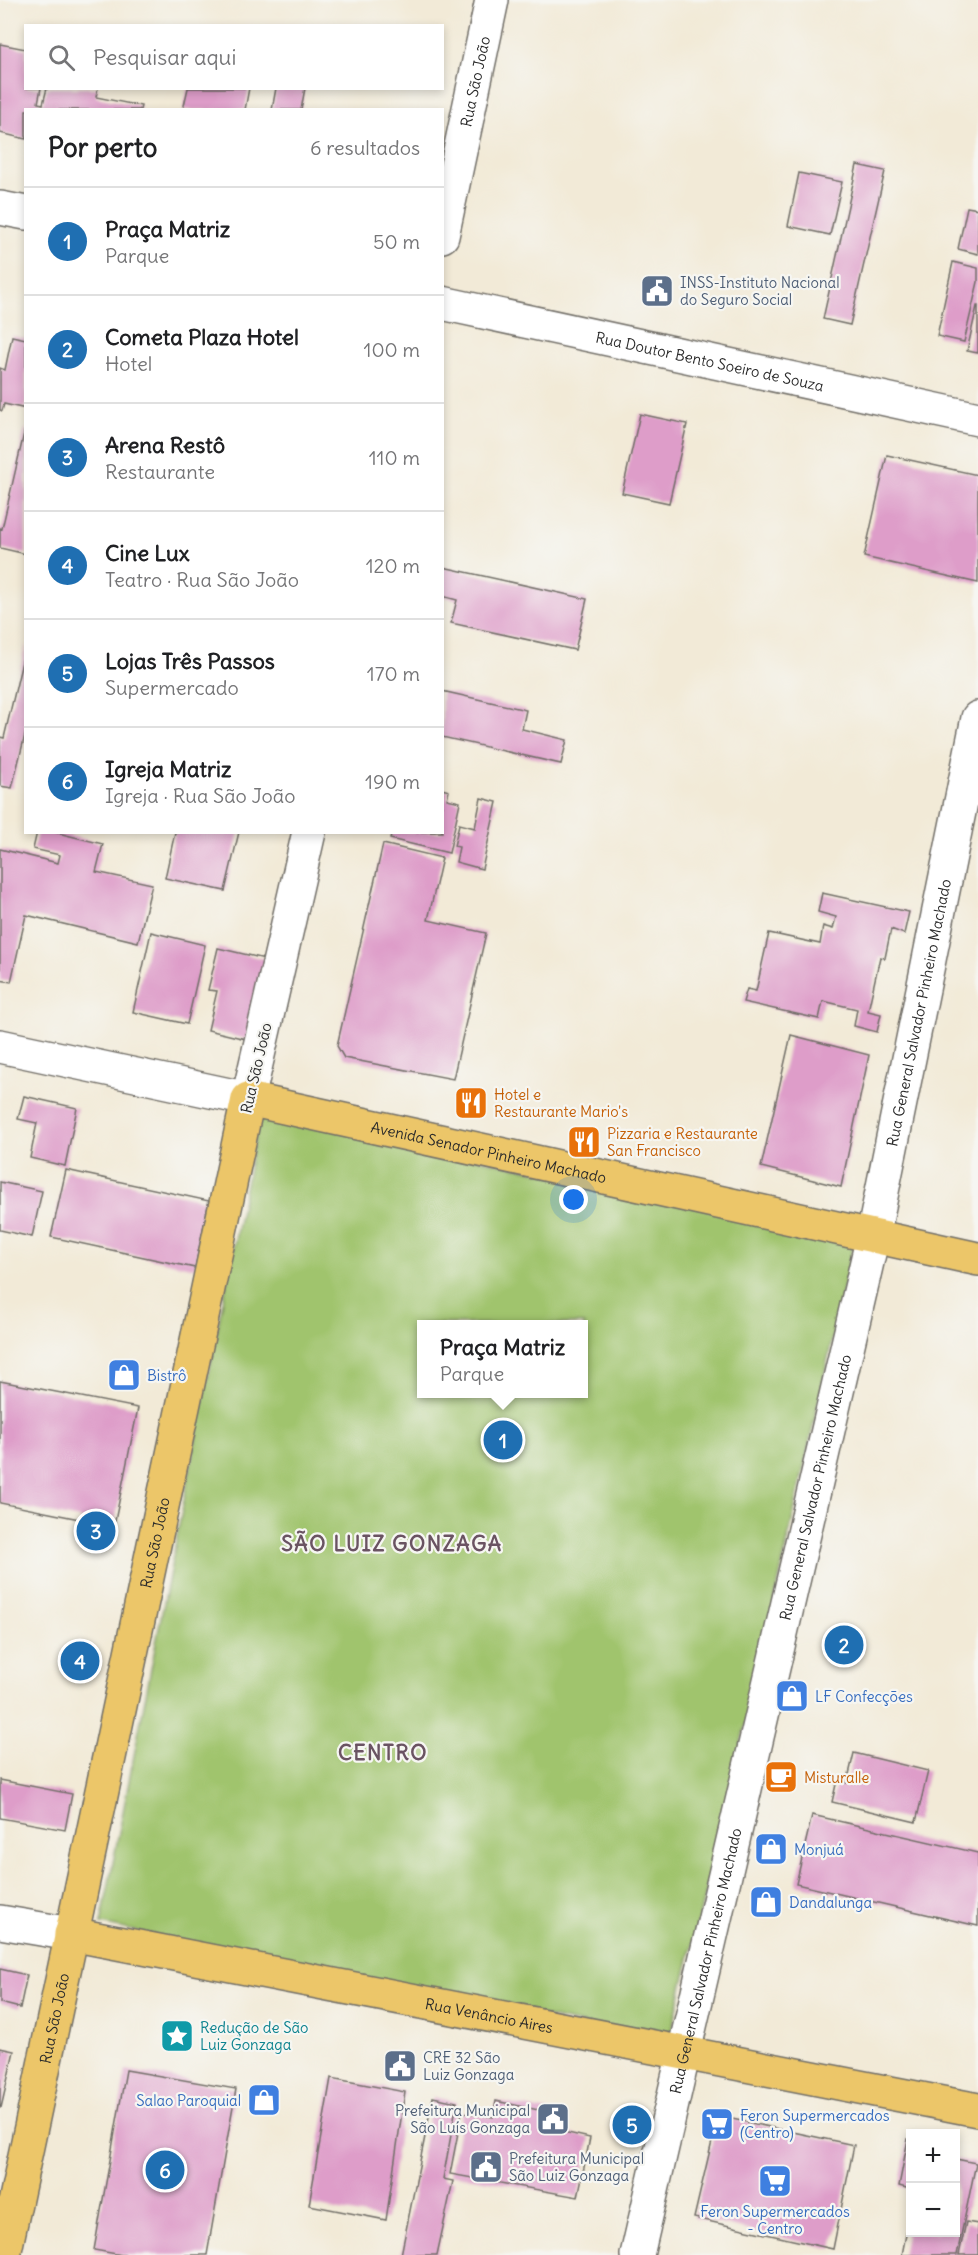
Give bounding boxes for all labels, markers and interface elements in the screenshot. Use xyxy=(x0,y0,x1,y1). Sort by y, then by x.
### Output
search box xyxy=(24,24,444,90)
street label: Rua São João xyxy=(456,34,494,128)
icon: search xyxy=(45,41,78,74)
text: Pesquisar aqui xyxy=(93,43,236,71)
text: Por perto xyxy=(48,131,157,164)
text: 6 resultados xyxy=(310,135,420,160)
text: Praça Matriz xyxy=(105,215,230,243)
text: 1 xyxy=(64,229,71,254)
text: 50 m xyxy=(373,229,420,254)
text: Parque xyxy=(105,243,169,268)
public building icon: INSS-Instituto Nacional do Seguro Social xyxy=(639,273,675,309)
place label: INSS-Instituto Nacional do Seguro Social xyxy=(680,273,840,309)
text: Cometa Plaza Hotel xyxy=(105,323,299,351)
street label: Rua Doutor Bento Soeiro de Souza xyxy=(594,327,826,395)
text: 2 xyxy=(62,337,73,362)
text: 100 m xyxy=(363,337,420,362)
text: Hotel xyxy=(105,351,152,376)
text: Arena Restô xyxy=(105,431,225,459)
text: 3 xyxy=(62,445,73,470)
text: 110 m xyxy=(369,445,420,470)
text: Restaurante xyxy=(105,459,215,484)
text: Cine Lux xyxy=(105,539,190,567)
text: 4 xyxy=(62,553,73,578)
text: 120 m xyxy=(366,553,420,578)
text: Teatro · Rua São João xyxy=(105,567,299,592)
text: Lojas Três Passos xyxy=(105,647,275,675)
text: 5 xyxy=(62,661,73,686)
text: 170 m xyxy=(367,661,420,686)
text: Supermercado xyxy=(105,675,239,700)
text: Igreja Matriz xyxy=(105,755,231,783)
text: 6 xyxy=(62,769,73,794)
text: 190 m xyxy=(365,769,420,794)
text: Igreja · Rua São João xyxy=(105,783,295,808)
street label: Rua General Salvador Pinheiro Machado xyxy=(882,877,955,1148)
street label: Rua São João xyxy=(236,1021,276,1115)
restaurant icon: Hotel e Restaurante Mario's xyxy=(453,1085,489,1121)
place label: Hotel e Restaurante Mario's xyxy=(494,1085,628,1121)
street label: Avenida Senador Pinheiro Machado xyxy=(369,1117,608,1187)
restaurant icon: Pizzaria e Restaurante San Francisco xyxy=(566,1124,602,1160)
place label: Pizzaria e Restaurante San Francisco xyxy=(607,1124,758,1160)
your location xyxy=(559,1185,588,1214)
popup xyxy=(417,1320,588,1398)
text: Praça Matriz xyxy=(440,1333,565,1361)
street label: Rua General Salvador Pinheiro Machado xyxy=(775,1353,855,1622)
shop icon: Bistrô xyxy=(106,1357,142,1393)
text: Parque xyxy=(440,1361,504,1386)
place label: Bistrô xyxy=(147,1366,186,1385)
pin: 1 xyxy=(484,1418,522,1462)
street label: Rua São João xyxy=(136,1496,173,1590)
pin: 3 xyxy=(76,1508,116,1553)
district label: SÃO LUIZ GONZAGA xyxy=(281,1530,503,1557)
pin: 2 xyxy=(824,1622,864,1668)
pin: 4 xyxy=(60,1638,100,1684)
shop icon: LF Confecções xyxy=(774,1678,810,1714)
place label: LF Confecções xyxy=(815,1687,913,1706)
district label: CENTRO xyxy=(338,1739,428,1766)
cafe icon: Misturalle xyxy=(763,1759,799,1795)
place label: Misturalle xyxy=(804,1768,869,1787)
street label: Rua General Salvador Pinheiro Machado xyxy=(665,1826,745,2096)
shop icon: Monjuá xyxy=(753,1831,789,1867)
place label: Monjuá xyxy=(794,1840,844,1859)
shop icon: Dandalunga xyxy=(748,1884,784,1920)
place label: Dandalunga xyxy=(789,1893,872,1912)
street label: Rua São João xyxy=(35,1971,73,2065)
street label: Rua Venâncio Aires xyxy=(424,1993,555,2037)
place icon: Redução de São Luiz Gonzaga xyxy=(159,2018,195,2054)
place label: Redução de São Luiz Gonzaga xyxy=(200,2018,308,2054)
public building icon: CRE 32 São Luiz Gonzaga xyxy=(382,2048,418,2084)
place label: CRE 32 São Luiz Gonzaga xyxy=(423,2048,515,2084)
shop icon: Salao Paroquial xyxy=(246,2082,282,2118)
place label: Salao Paroquial xyxy=(136,2091,241,2110)
place label: Prefeitura Municipal São Luís Gonzaga xyxy=(395,2101,530,2137)
public building icon: Prefeitura Municipal São Luís Gonzaga xyxy=(535,2101,571,2137)
pin: 5 xyxy=(612,2102,652,2148)
supermarket icon: Feron Supermercados (Centro) xyxy=(699,2106,735,2142)
place label: Feron Supermercados (Centro) xyxy=(740,2106,890,2142)
map controls xyxy=(906,2129,960,2237)
button: + xyxy=(906,2129,960,2183)
pin: 6 xyxy=(146,2148,184,2192)
public building icon: Prefeitura Municipal São Luiz Gonzaga xyxy=(468,2149,504,2185)
place label: Prefeitura Municipal São Luiz Gonzaga xyxy=(509,2149,644,2185)
supermarket icon: Feron Supermercados - Centro xyxy=(757,2163,793,2199)
button: − xyxy=(906,2183,960,2237)
place label: Feron Supermercados - Centro xyxy=(700,2202,850,2238)

